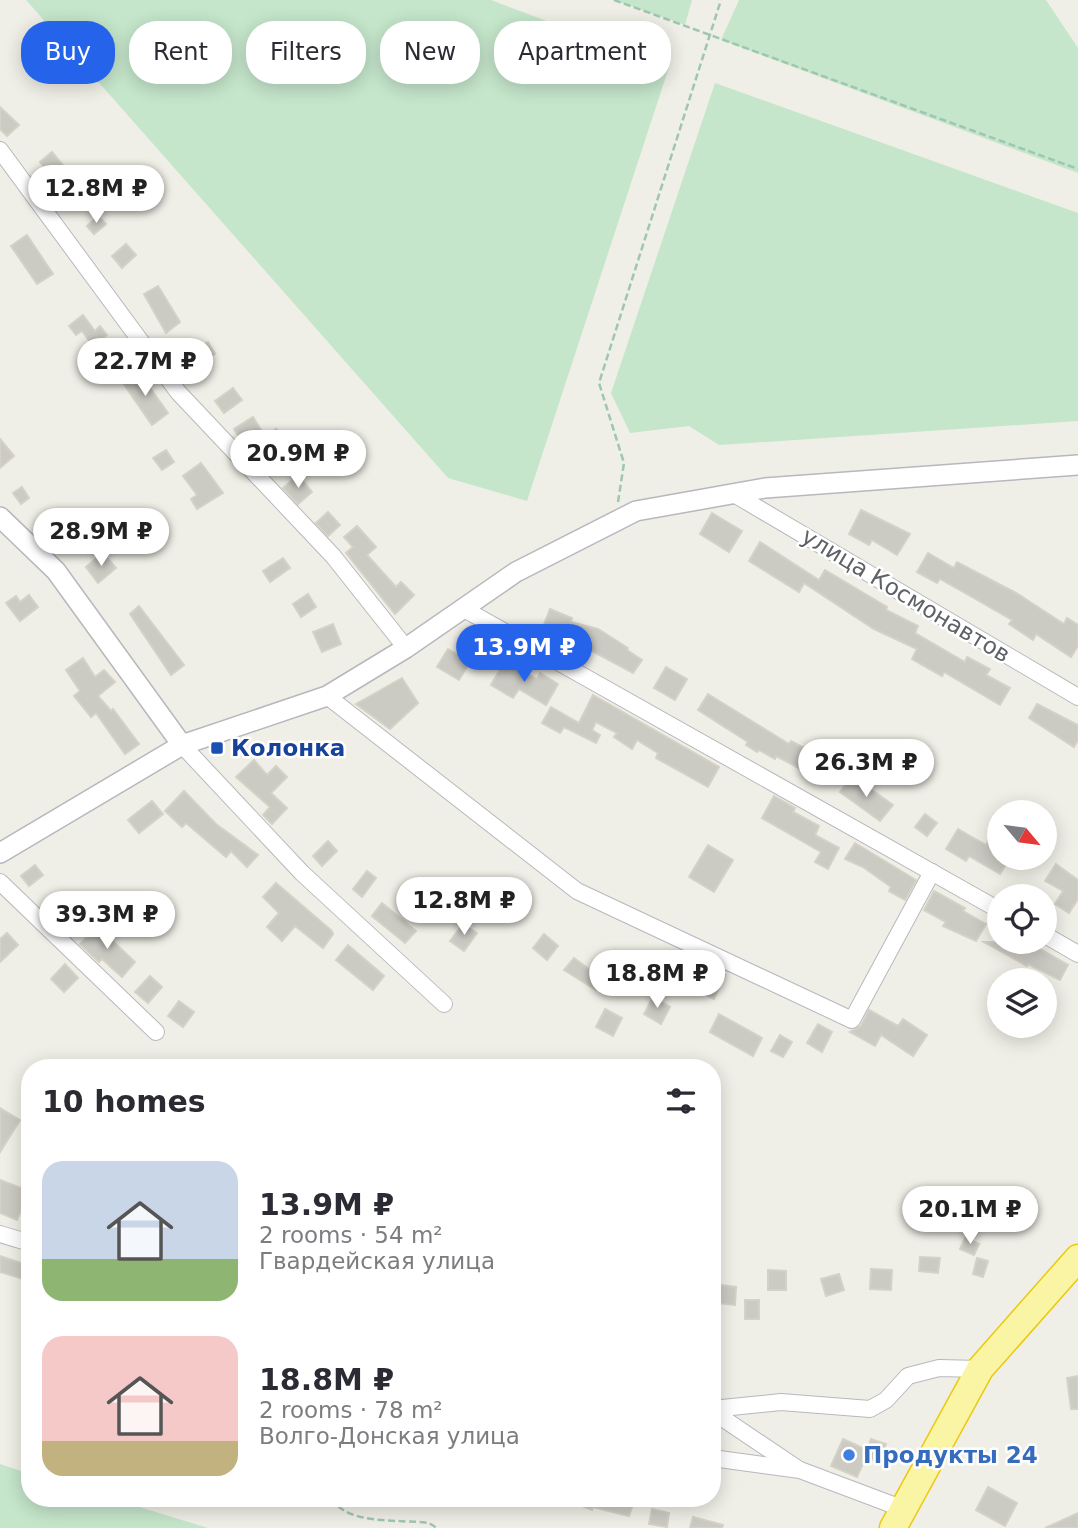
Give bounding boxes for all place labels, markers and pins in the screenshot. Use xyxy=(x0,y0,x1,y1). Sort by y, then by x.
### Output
pin: 12.8M ₽ xyxy=(31,166,161,225)
pin: 22.7M ₽ xyxy=(80,338,210,398)
pin: 20.9M ₽ xyxy=(233,430,363,490)
pin: 28.9M ₽ xyxy=(36,508,166,568)
pin: 13.9M ₽ xyxy=(459,624,589,684)
place label: Колонка xyxy=(231,735,345,761)
marker: Колонка xyxy=(209,740,225,756)
pin: 26.3M ₽ xyxy=(801,740,931,799)
pin: 12.8M ₽ xyxy=(399,878,529,937)
pin: 39.3M ₽ xyxy=(42,892,172,951)
pin: 18.8M ₽ xyxy=(592,950,722,1010)
pin: 20.1M ₽ xyxy=(905,1186,1035,1246)
place label: Продукты 24 xyxy=(863,1442,1038,1468)
marker: Продукты 24 xyxy=(841,1447,857,1463)

